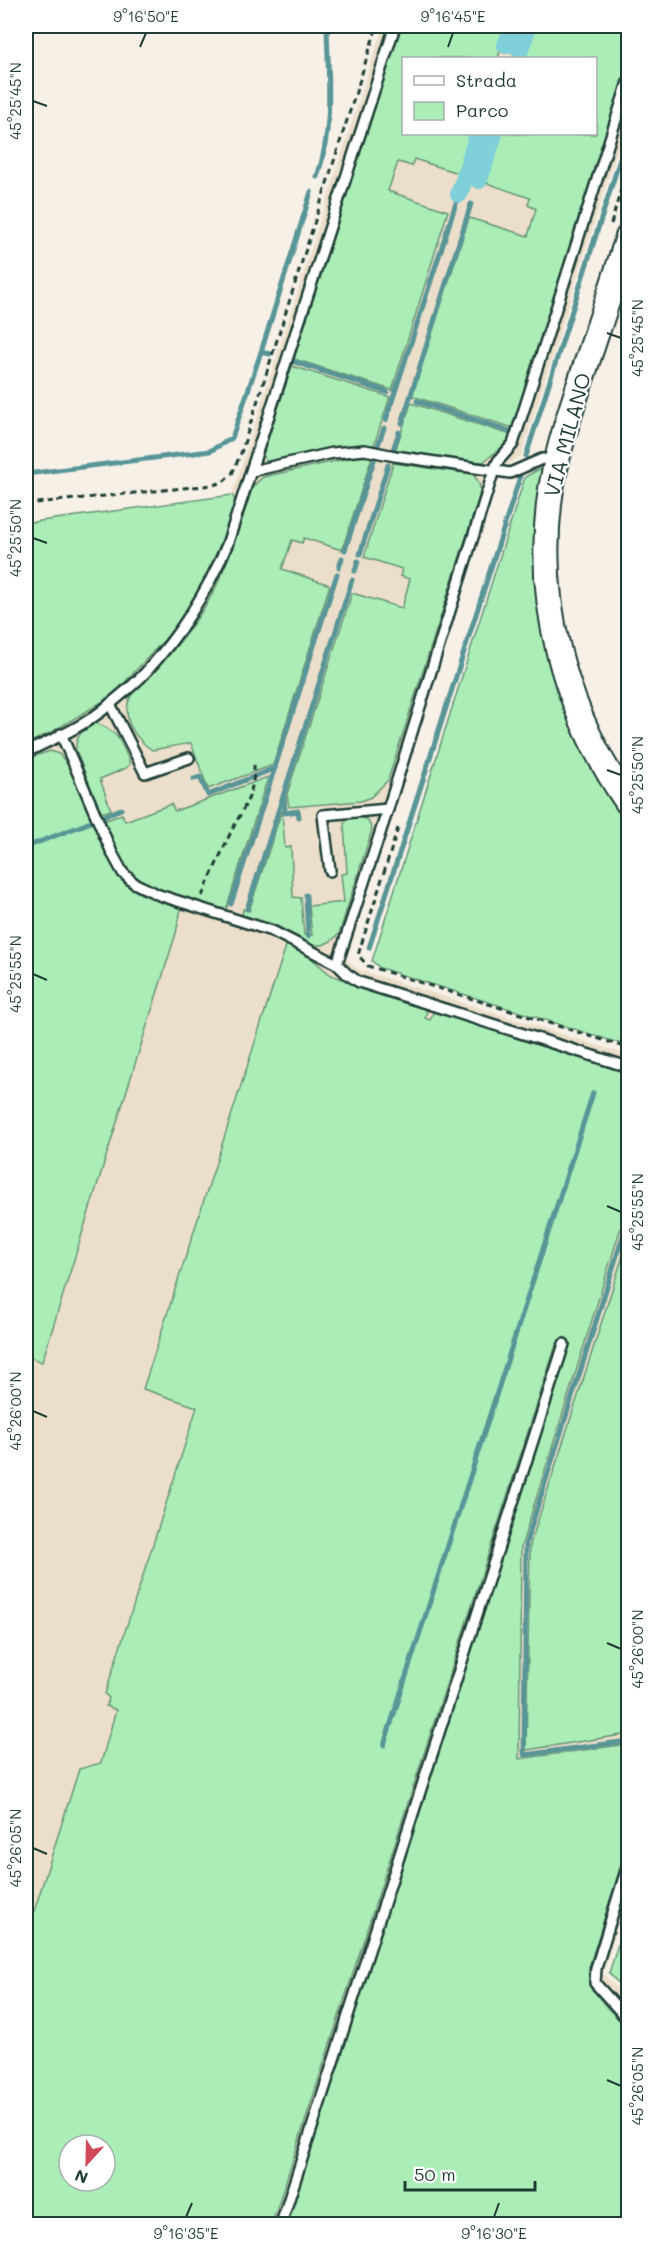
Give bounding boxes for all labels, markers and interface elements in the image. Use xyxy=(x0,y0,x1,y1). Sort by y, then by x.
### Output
text: 9°16'50"E xyxy=(113,6,179,26)
text: 9°16'45"E xyxy=(420,6,486,26)
legend xyxy=(402,57,597,135)
text: 45°25'45"N xyxy=(5,62,25,140)
text: Strada xyxy=(456,68,517,92)
text: Parco xyxy=(456,98,509,122)
text: 45°25'45"N xyxy=(627,299,647,377)
street label: VIA MILANO xyxy=(537,369,596,500)
text: 45°25'50"N xyxy=(5,499,25,577)
text: 45°25'50"N xyxy=(627,736,647,814)
text: 45°25'55"N xyxy=(5,935,25,1013)
text: 45°25'55"N xyxy=(627,1173,647,1251)
text: 45°26'00"N xyxy=(5,1372,25,1450)
text: 45°26'00"N xyxy=(627,1610,647,1688)
text: 45°26'05"N xyxy=(5,1809,25,1887)
text: 45°26'05"N xyxy=(627,2047,647,2125)
north arrow xyxy=(57,2133,117,2193)
scale bar xyxy=(405,2154,536,2192)
text: 50 m xyxy=(414,2162,456,2186)
text: N xyxy=(72,2165,91,2189)
text: 9°16'35"E xyxy=(153,2223,219,2243)
text: 9°16'30"E xyxy=(461,2223,527,2243)

